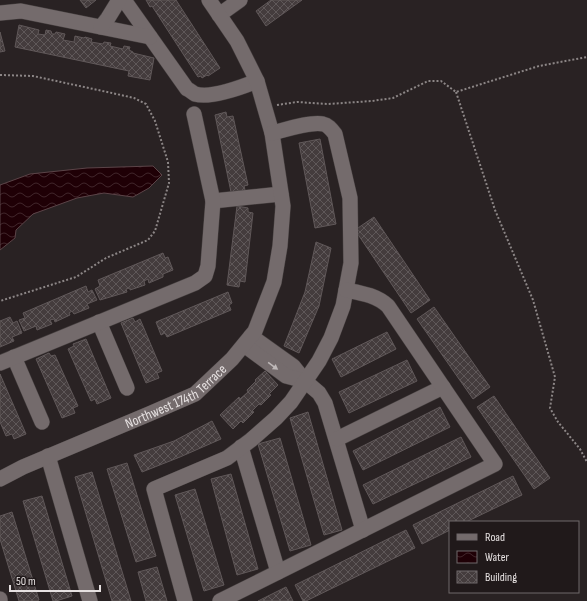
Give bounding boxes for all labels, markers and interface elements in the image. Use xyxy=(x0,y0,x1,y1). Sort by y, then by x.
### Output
street label: Northwest 174th Terrace xyxy=(122,360,230,432)
one-way arrow xyxy=(267,362,278,370)
legend xyxy=(449,521,579,593)
text: Road xyxy=(485,530,505,545)
text: Water xyxy=(485,550,509,565)
scale bar xyxy=(10,567,100,593)
text: Building xyxy=(485,570,517,585)
text: 50 m xyxy=(16,574,36,589)

